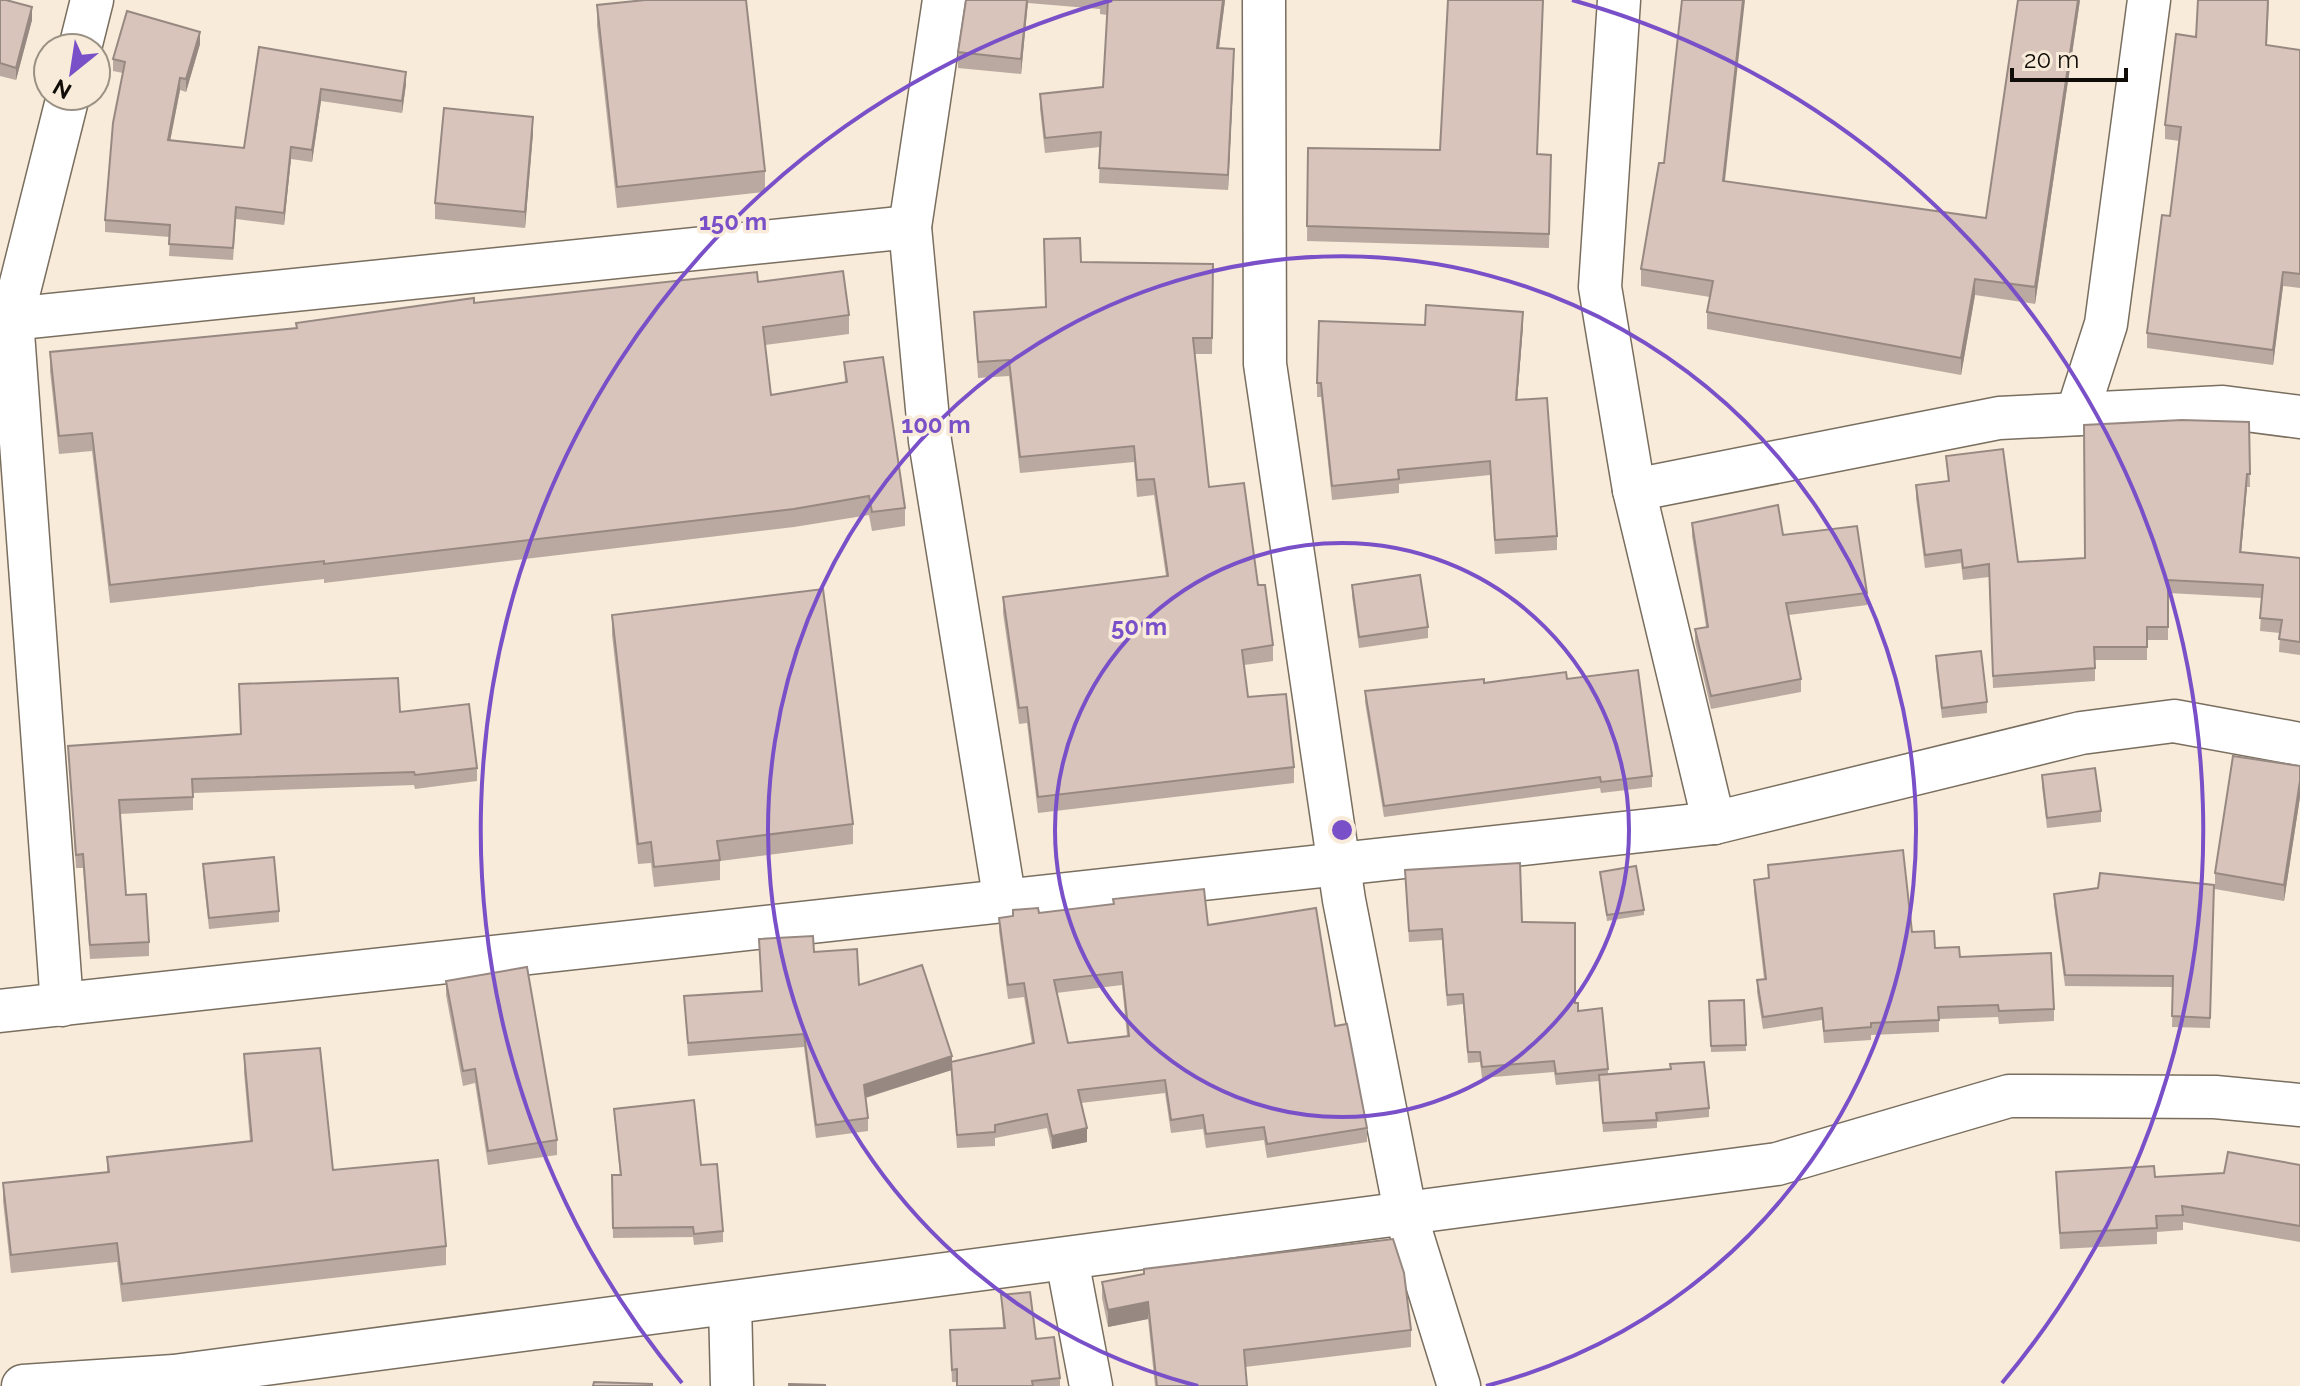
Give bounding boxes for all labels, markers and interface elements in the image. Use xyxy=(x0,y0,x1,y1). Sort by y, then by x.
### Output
north arrow xyxy=(32,32,112,112)
scale bar xyxy=(2012,32,2126,82)
text: 20 m xyxy=(2024,45,2079,74)
text: N xyxy=(48,74,76,105)
text: 150 m xyxy=(699,207,767,236)
text: 100 m xyxy=(901,410,971,439)
text: 50 m xyxy=(1111,612,1167,641)
centre of rings xyxy=(1328,816,1356,844)

